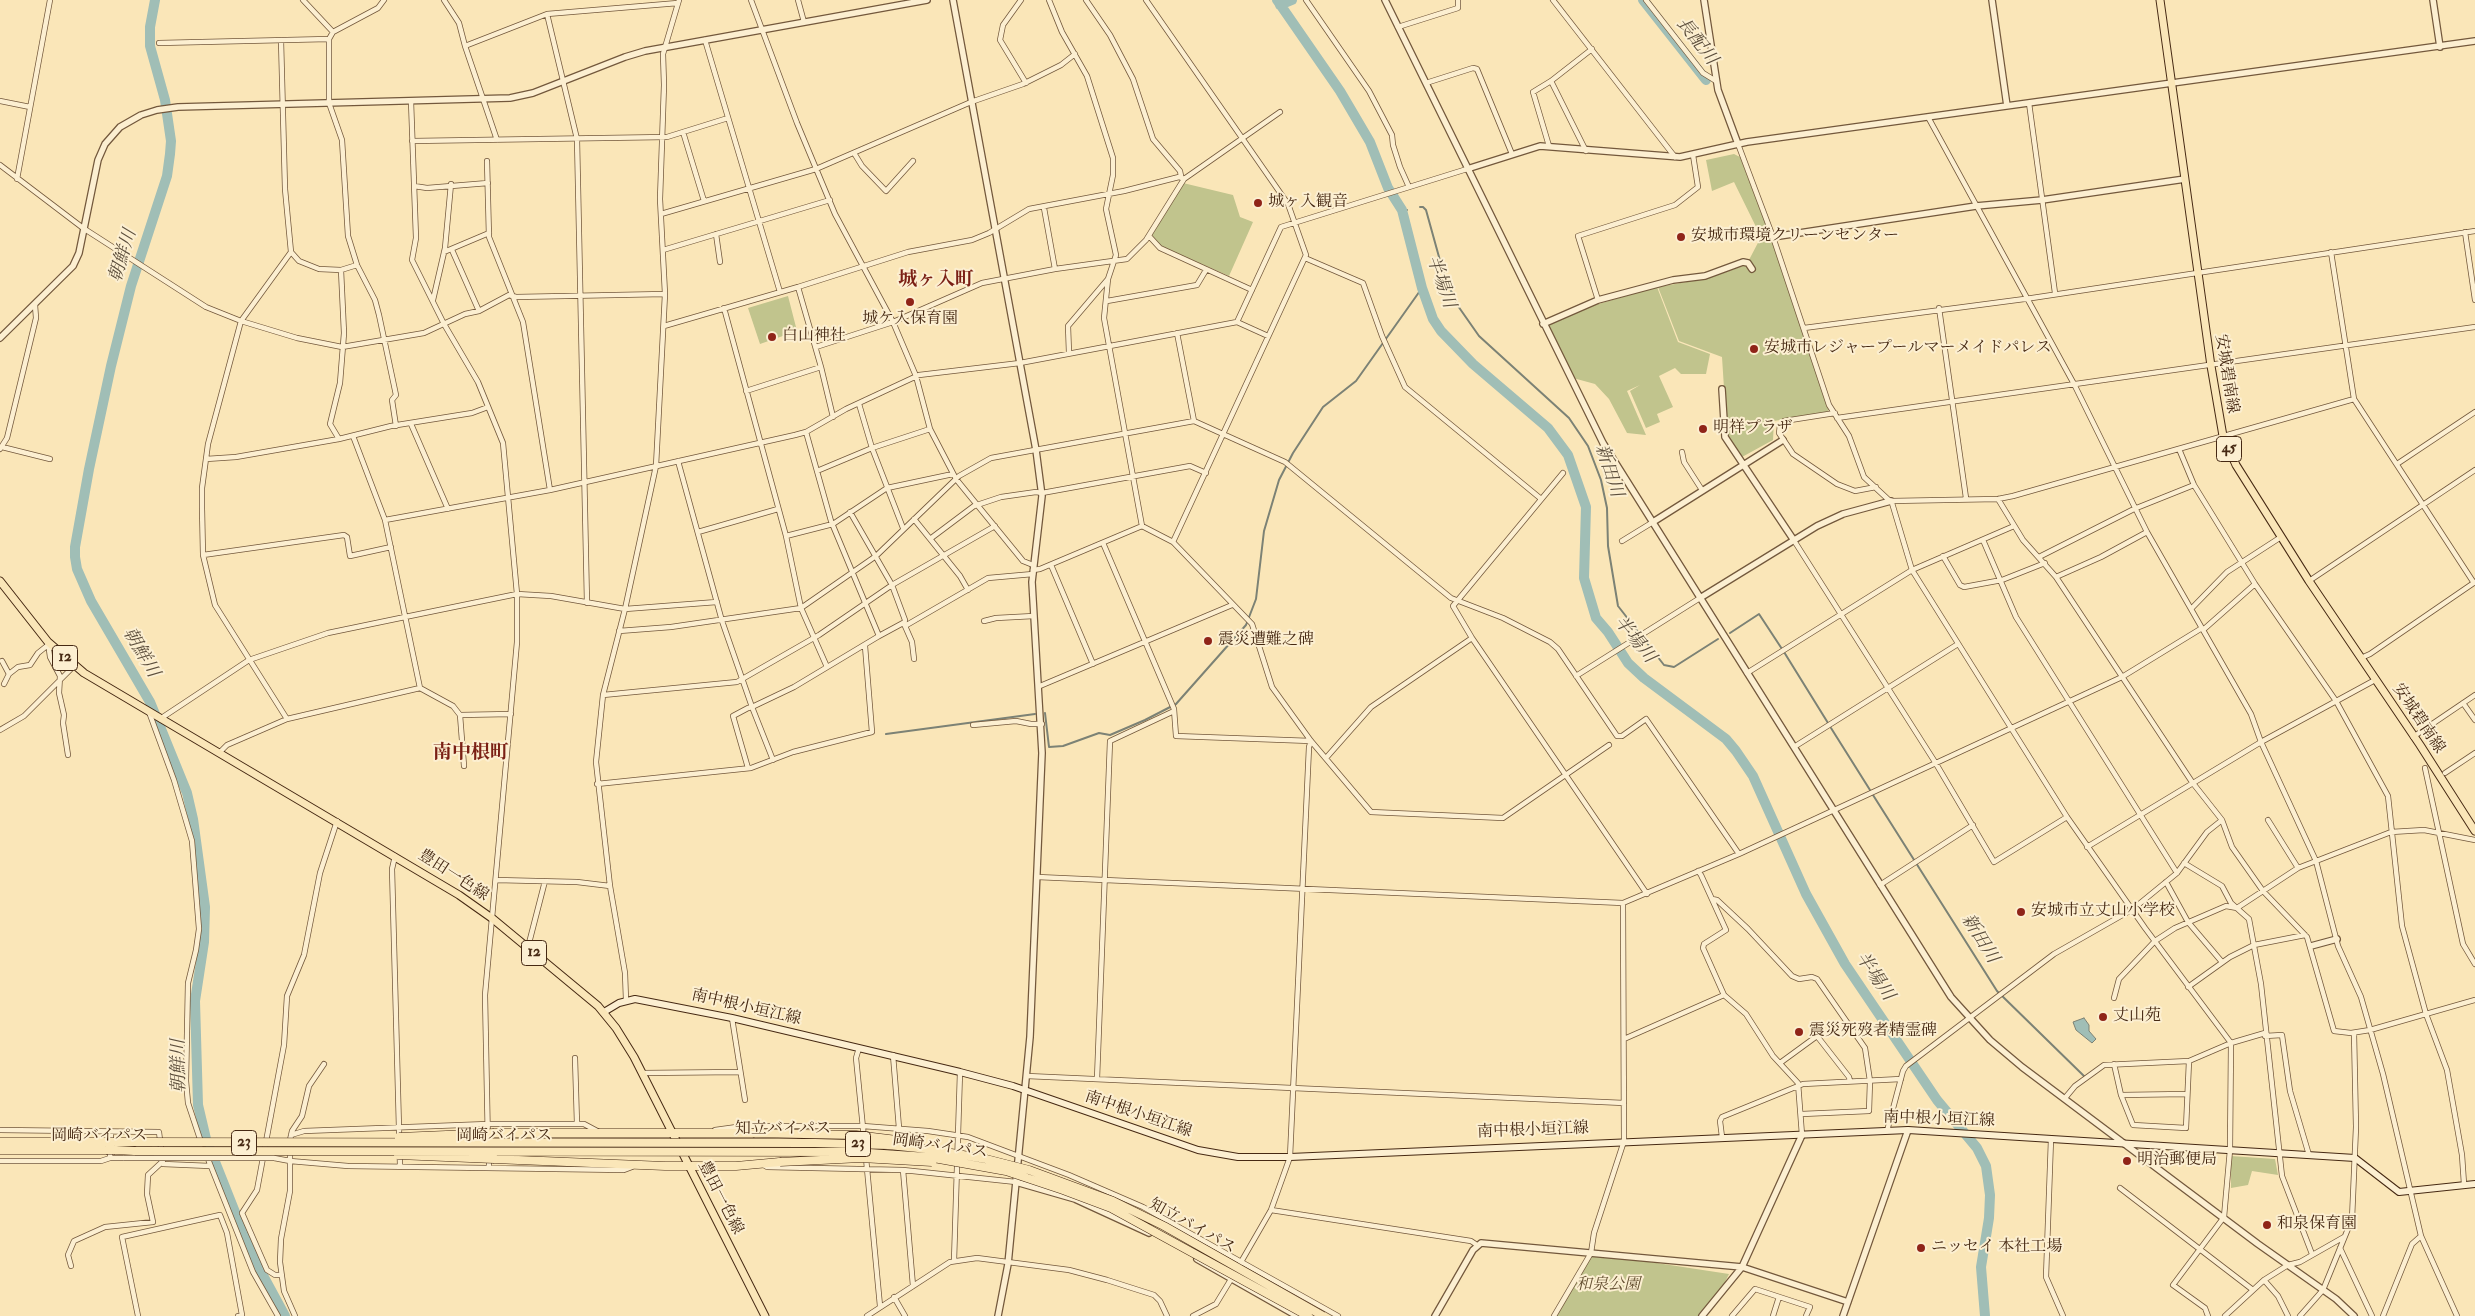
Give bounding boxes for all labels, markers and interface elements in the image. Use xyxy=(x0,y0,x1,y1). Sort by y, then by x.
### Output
water label: 長配川 xyxy=(1671,14,1721,70)
place label: 城ヶ入観音 xyxy=(1268,193,1348,213)
marker: 城ヶ入観音 xyxy=(1252,197,1264,209)
water label: 朝鮮川 xyxy=(106,227,142,285)
place label: 安城市環境クリーンセンター xyxy=(1691,227,1899,247)
marker: 安城市環境クリーンセンター xyxy=(1675,231,1687,243)
water label: 半場川 xyxy=(1421,253,1459,311)
district label: 城ヶ入町 xyxy=(898,270,974,292)
marker: 城ケ入保育園 xyxy=(904,296,916,308)
place label: 城ケ入保育園 xyxy=(862,310,958,330)
place label: 白山神社 xyxy=(782,327,846,347)
marker: 白山神社 xyxy=(766,331,778,343)
street label: 安城碧南線 xyxy=(2210,333,2242,415)
place label: 安城市レジャープールマーメイドパレス xyxy=(1764,339,2052,359)
marker: 安城市レジャープールマーメイドパレス xyxy=(1748,343,1760,355)
place label: 明祥プラザ xyxy=(1713,419,1793,439)
marker: 明祥プラザ xyxy=(1697,423,1709,435)
road number: 45 xyxy=(2216,436,2242,462)
water label: 新田川 xyxy=(1589,442,1627,500)
water label: 半場川 xyxy=(1609,612,1659,668)
water label: 朝鮮川 xyxy=(117,624,163,682)
place label: 震災遭難之碑 xyxy=(1218,631,1314,651)
marker: 震災遭難之碑 xyxy=(1202,635,1214,647)
road number: 12 xyxy=(52,646,78,670)
street label: 安城碧南線 xyxy=(2388,680,2448,758)
district label: 南中根町 xyxy=(433,743,509,765)
street label: 豊田一色線 xyxy=(414,846,492,906)
place label: 安城市立丈山小学校 xyxy=(2031,902,2175,922)
marker: 安城市立丈山小学校 xyxy=(2015,906,2027,918)
water label: 新田川 xyxy=(1956,910,2002,968)
road number: 12 xyxy=(522,940,546,966)
water label: 半場川 xyxy=(1850,949,1898,1005)
street label: 南中根小垣江線 xyxy=(689,986,803,1030)
place label: 丈山苑 xyxy=(2113,1007,2161,1027)
marker: 丈山苑 xyxy=(2097,1011,2109,1023)
place label: 震災死歿者精霊碑 xyxy=(1809,1022,1937,1042)
marker: 震災死歿者精霊碑 xyxy=(1793,1026,1805,1038)
water label: 朝鮮川 xyxy=(169,1039,191,1093)
street label: 南中根小垣江線 xyxy=(1082,1088,1194,1142)
street label: 南中根小垣江線 xyxy=(1883,1108,1995,1132)
street label: 南中根小垣江線 xyxy=(1477,1119,1589,1143)
street label: 知立バイパス xyxy=(735,1120,831,1140)
street label: 岡崎バイパス xyxy=(51,1127,147,1147)
street label: 岡崎バイパス xyxy=(456,1127,552,1147)
road number: 23 xyxy=(232,1130,256,1156)
street label: 岡崎バイパス xyxy=(891,1131,989,1163)
road number: 23 xyxy=(846,1132,870,1156)
place label: 明治郵便局 xyxy=(2137,1151,2217,1171)
marker: 明治郵便局 xyxy=(2121,1155,2133,1167)
street label: 豊田一色線 xyxy=(693,1158,747,1238)
street label: 知立バイパス xyxy=(1145,1195,1239,1259)
place label: 和泉保育園 xyxy=(2277,1215,2357,1235)
marker: 和泉保育園 xyxy=(2261,1219,2273,1231)
place label: ニッセイ 本社工場 xyxy=(1931,1238,2062,1258)
marker: ニッセイ 本社工場 xyxy=(1915,1242,1927,1254)
park label: 和泉公園 xyxy=(1576,1276,1640,1296)

